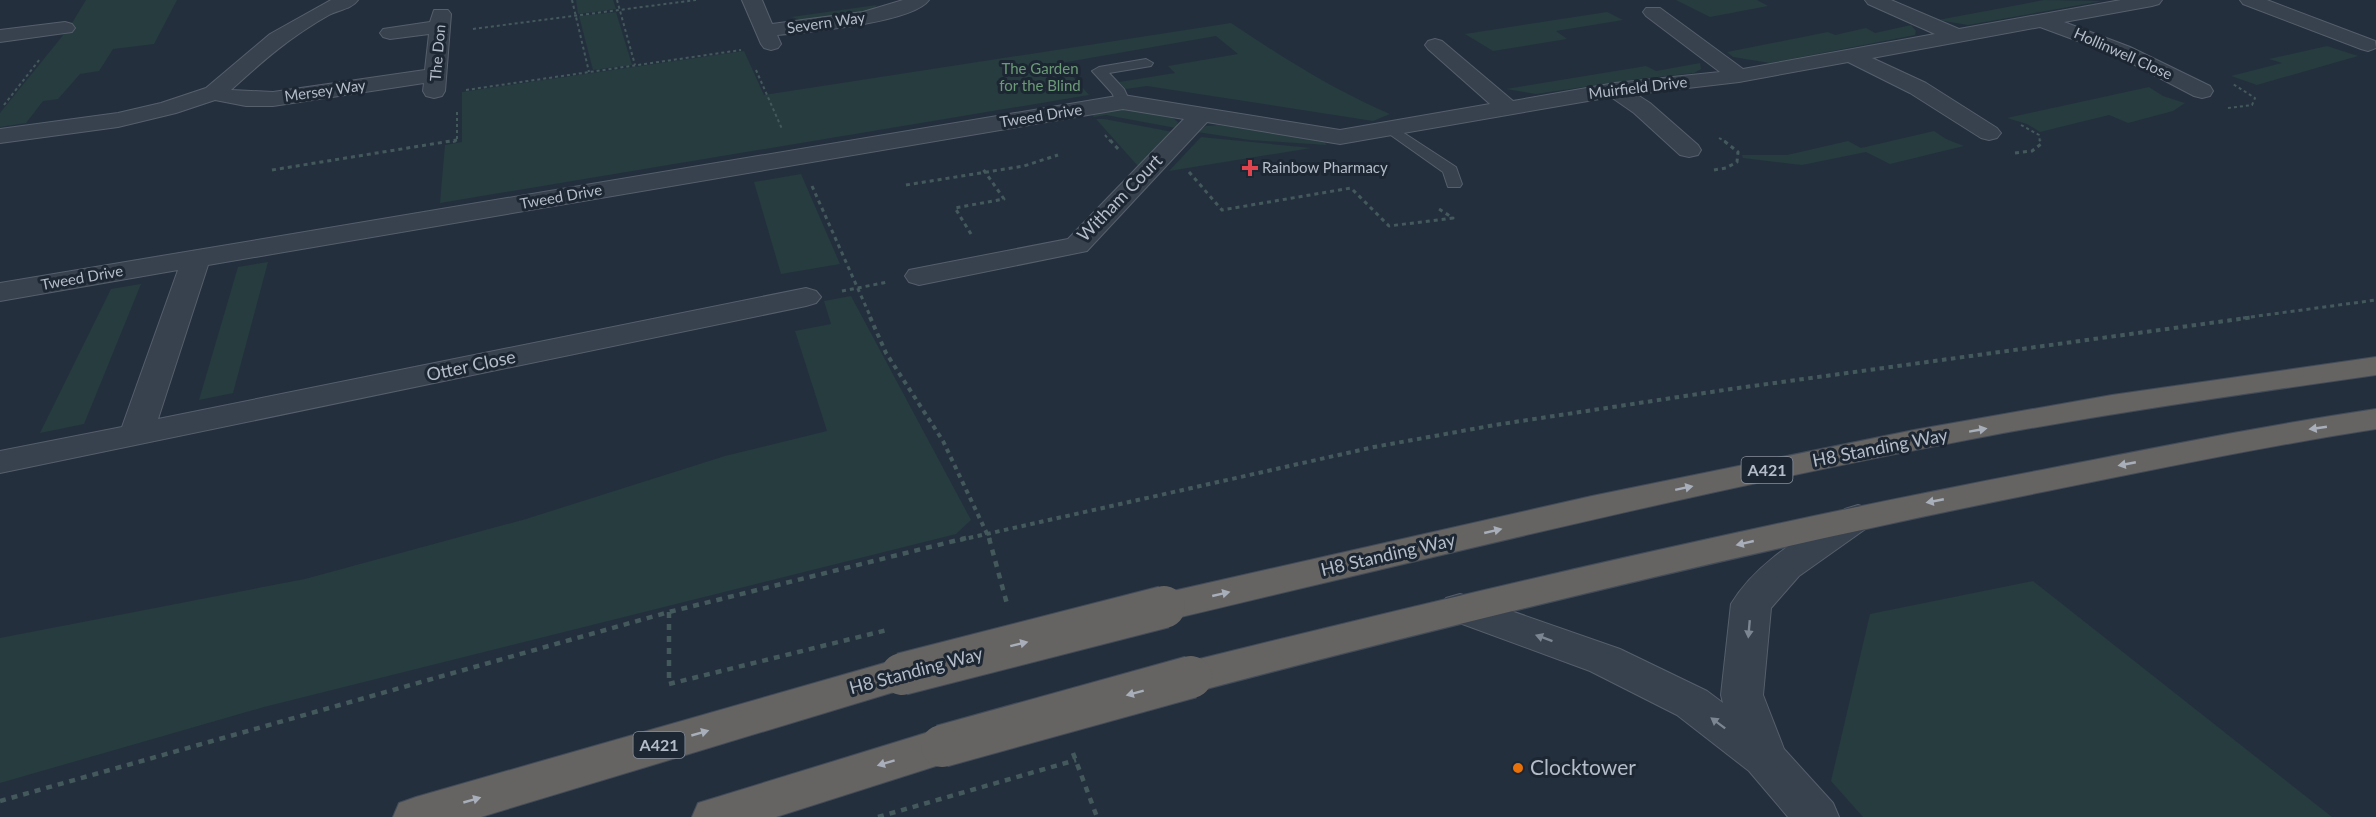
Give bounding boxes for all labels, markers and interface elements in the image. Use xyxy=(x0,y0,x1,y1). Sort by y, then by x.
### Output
street label: Severn Way xyxy=(786,8,866,36)
street label: Hollinwell Close xyxy=(2071,23,2175,83)
street label: The Don xyxy=(426,24,448,82)
park label: The Garden for the Blind xyxy=(999,59,1081,94)
street label: Muirfield Drive xyxy=(1588,72,1688,102)
street label: Mersey Way xyxy=(283,75,367,105)
street label: Tweed Drive xyxy=(998,100,1083,130)
street label: Witham Court xyxy=(1072,149,1167,246)
place label: Rainbow Pharmacy xyxy=(1262,158,1388,176)
marker: Rainbow Pharmacy xyxy=(1243,161,1257,175)
street label: Tweed Drive xyxy=(518,180,603,212)
street label: Tweed Drive xyxy=(39,261,124,293)
street label: Otter Close xyxy=(424,345,517,385)
street label: H8 Standing Way xyxy=(1810,423,1950,471)
one-way arrow xyxy=(2309,423,2328,432)
one-way arrow xyxy=(1968,425,1987,434)
road number: A421 xyxy=(1742,457,1792,483)
one-way arrow xyxy=(2117,460,2136,469)
one-way arrow xyxy=(1674,483,1693,493)
one-way arrow xyxy=(1926,497,1945,506)
one-way arrow xyxy=(1484,526,1503,535)
street label: H8 Standing Way xyxy=(1318,528,1458,580)
one-way arrow xyxy=(1735,538,1754,548)
one-way arrow xyxy=(1212,588,1231,598)
one-way arrow xyxy=(1744,619,1754,638)
one-way arrow xyxy=(1535,633,1553,642)
one-way arrow xyxy=(1010,638,1029,648)
street label: H8 Standing Way xyxy=(847,641,986,698)
one-way arrow xyxy=(1126,689,1144,698)
one-way arrow xyxy=(1711,717,1726,729)
one-way arrow xyxy=(691,728,709,737)
road number: A421 xyxy=(634,732,684,758)
place label: Clocktower xyxy=(1530,754,1636,779)
one-way arrow xyxy=(877,759,895,769)
marker: Clocktower xyxy=(1511,761,1525,775)
one-way arrow xyxy=(463,795,481,804)

